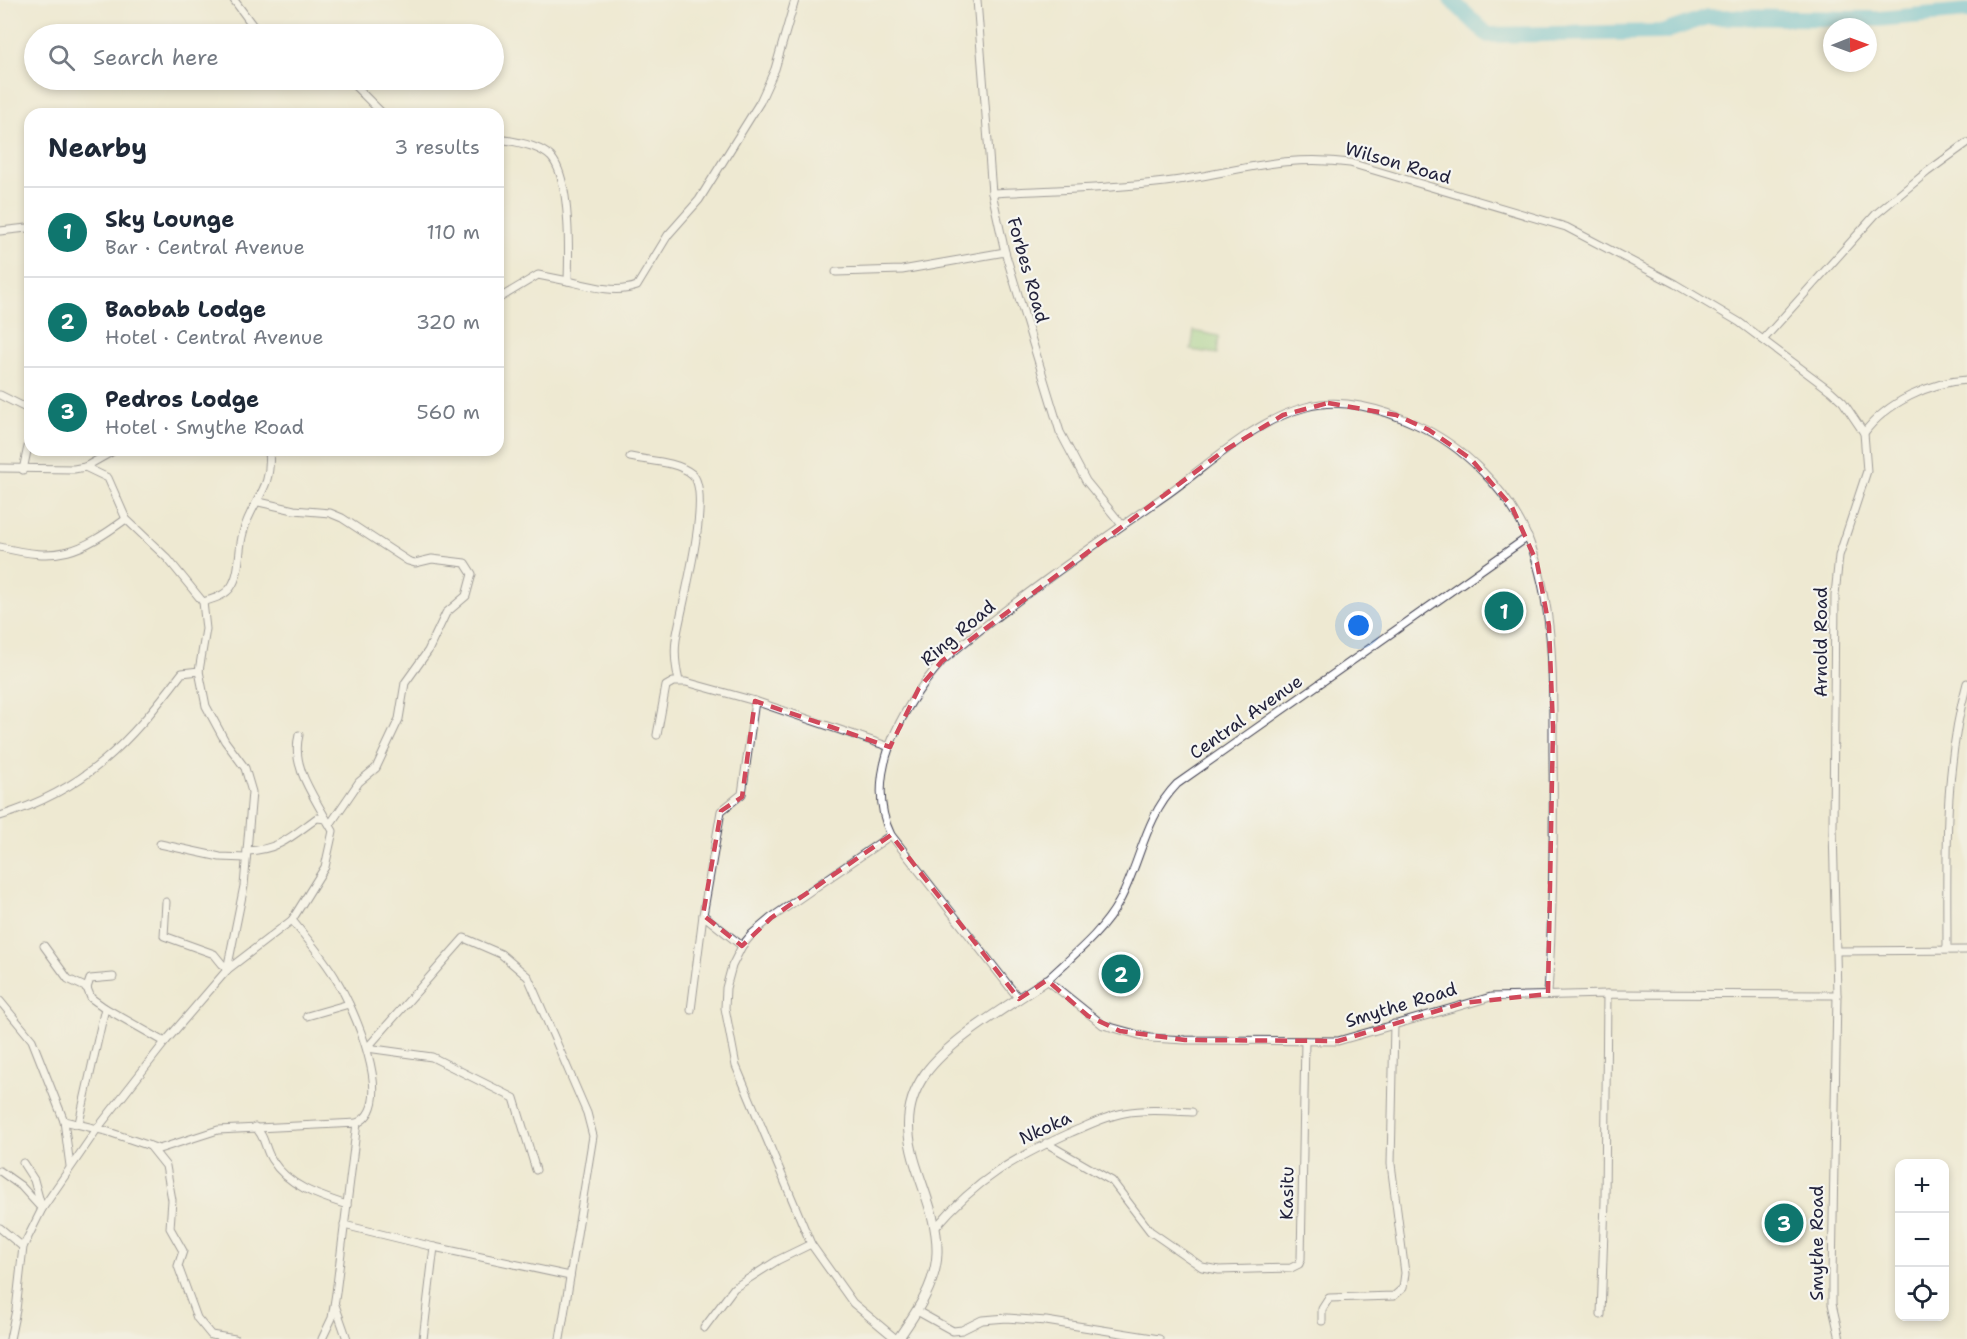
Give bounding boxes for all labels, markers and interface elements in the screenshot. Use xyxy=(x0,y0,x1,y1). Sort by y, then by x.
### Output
north arrow xyxy=(1823,18,1877,72)
search box xyxy=(24,24,504,90)
icon: search xyxy=(45,41,78,74)
text: Search here xyxy=(93,43,219,72)
text: Nearby xyxy=(48,130,147,165)
text: 3 results xyxy=(394,134,480,160)
street label: Wilson Road xyxy=(1342,136,1454,190)
text: Sky Lounge xyxy=(105,205,234,234)
street label: Forbes Road xyxy=(1001,214,1055,326)
text: 1 xyxy=(63,219,72,245)
text: 110 m xyxy=(426,219,480,245)
text: Bar · Central Avenue xyxy=(105,234,305,260)
text: Baobab Lodge xyxy=(105,295,266,324)
text: 2 xyxy=(61,309,75,335)
text: 320 m xyxy=(416,309,480,335)
text: Hotel · Central Avenue xyxy=(105,324,323,350)
text: Pedros Lodge xyxy=(105,385,259,414)
text: 3 xyxy=(61,399,75,425)
text: 560 m xyxy=(417,399,480,425)
text: Hotel · Smythe Road xyxy=(105,414,304,440)
street label: Arnold Road xyxy=(1809,587,1833,697)
pin: 1 xyxy=(1484,588,1524,634)
street label: Ring Road xyxy=(916,595,1000,671)
your location xyxy=(1344,611,1373,640)
street label: Central Avenue xyxy=(1185,669,1307,765)
pin: 2 xyxy=(1102,952,1140,996)
street label: Smythe Road xyxy=(1342,977,1460,1033)
street label: Nkoka xyxy=(1015,1106,1075,1150)
map controls xyxy=(1895,1159,1949,1321)
button: + xyxy=(1895,1159,1949,1213)
street label: Kasitu xyxy=(1275,1166,1299,1220)
street label: Smythe Road xyxy=(1805,1185,1829,1301)
pin: 3 xyxy=(1764,1200,1804,1246)
button: − xyxy=(1895,1213,1949,1267)
button: locate xyxy=(1895,1267,1949,1321)

